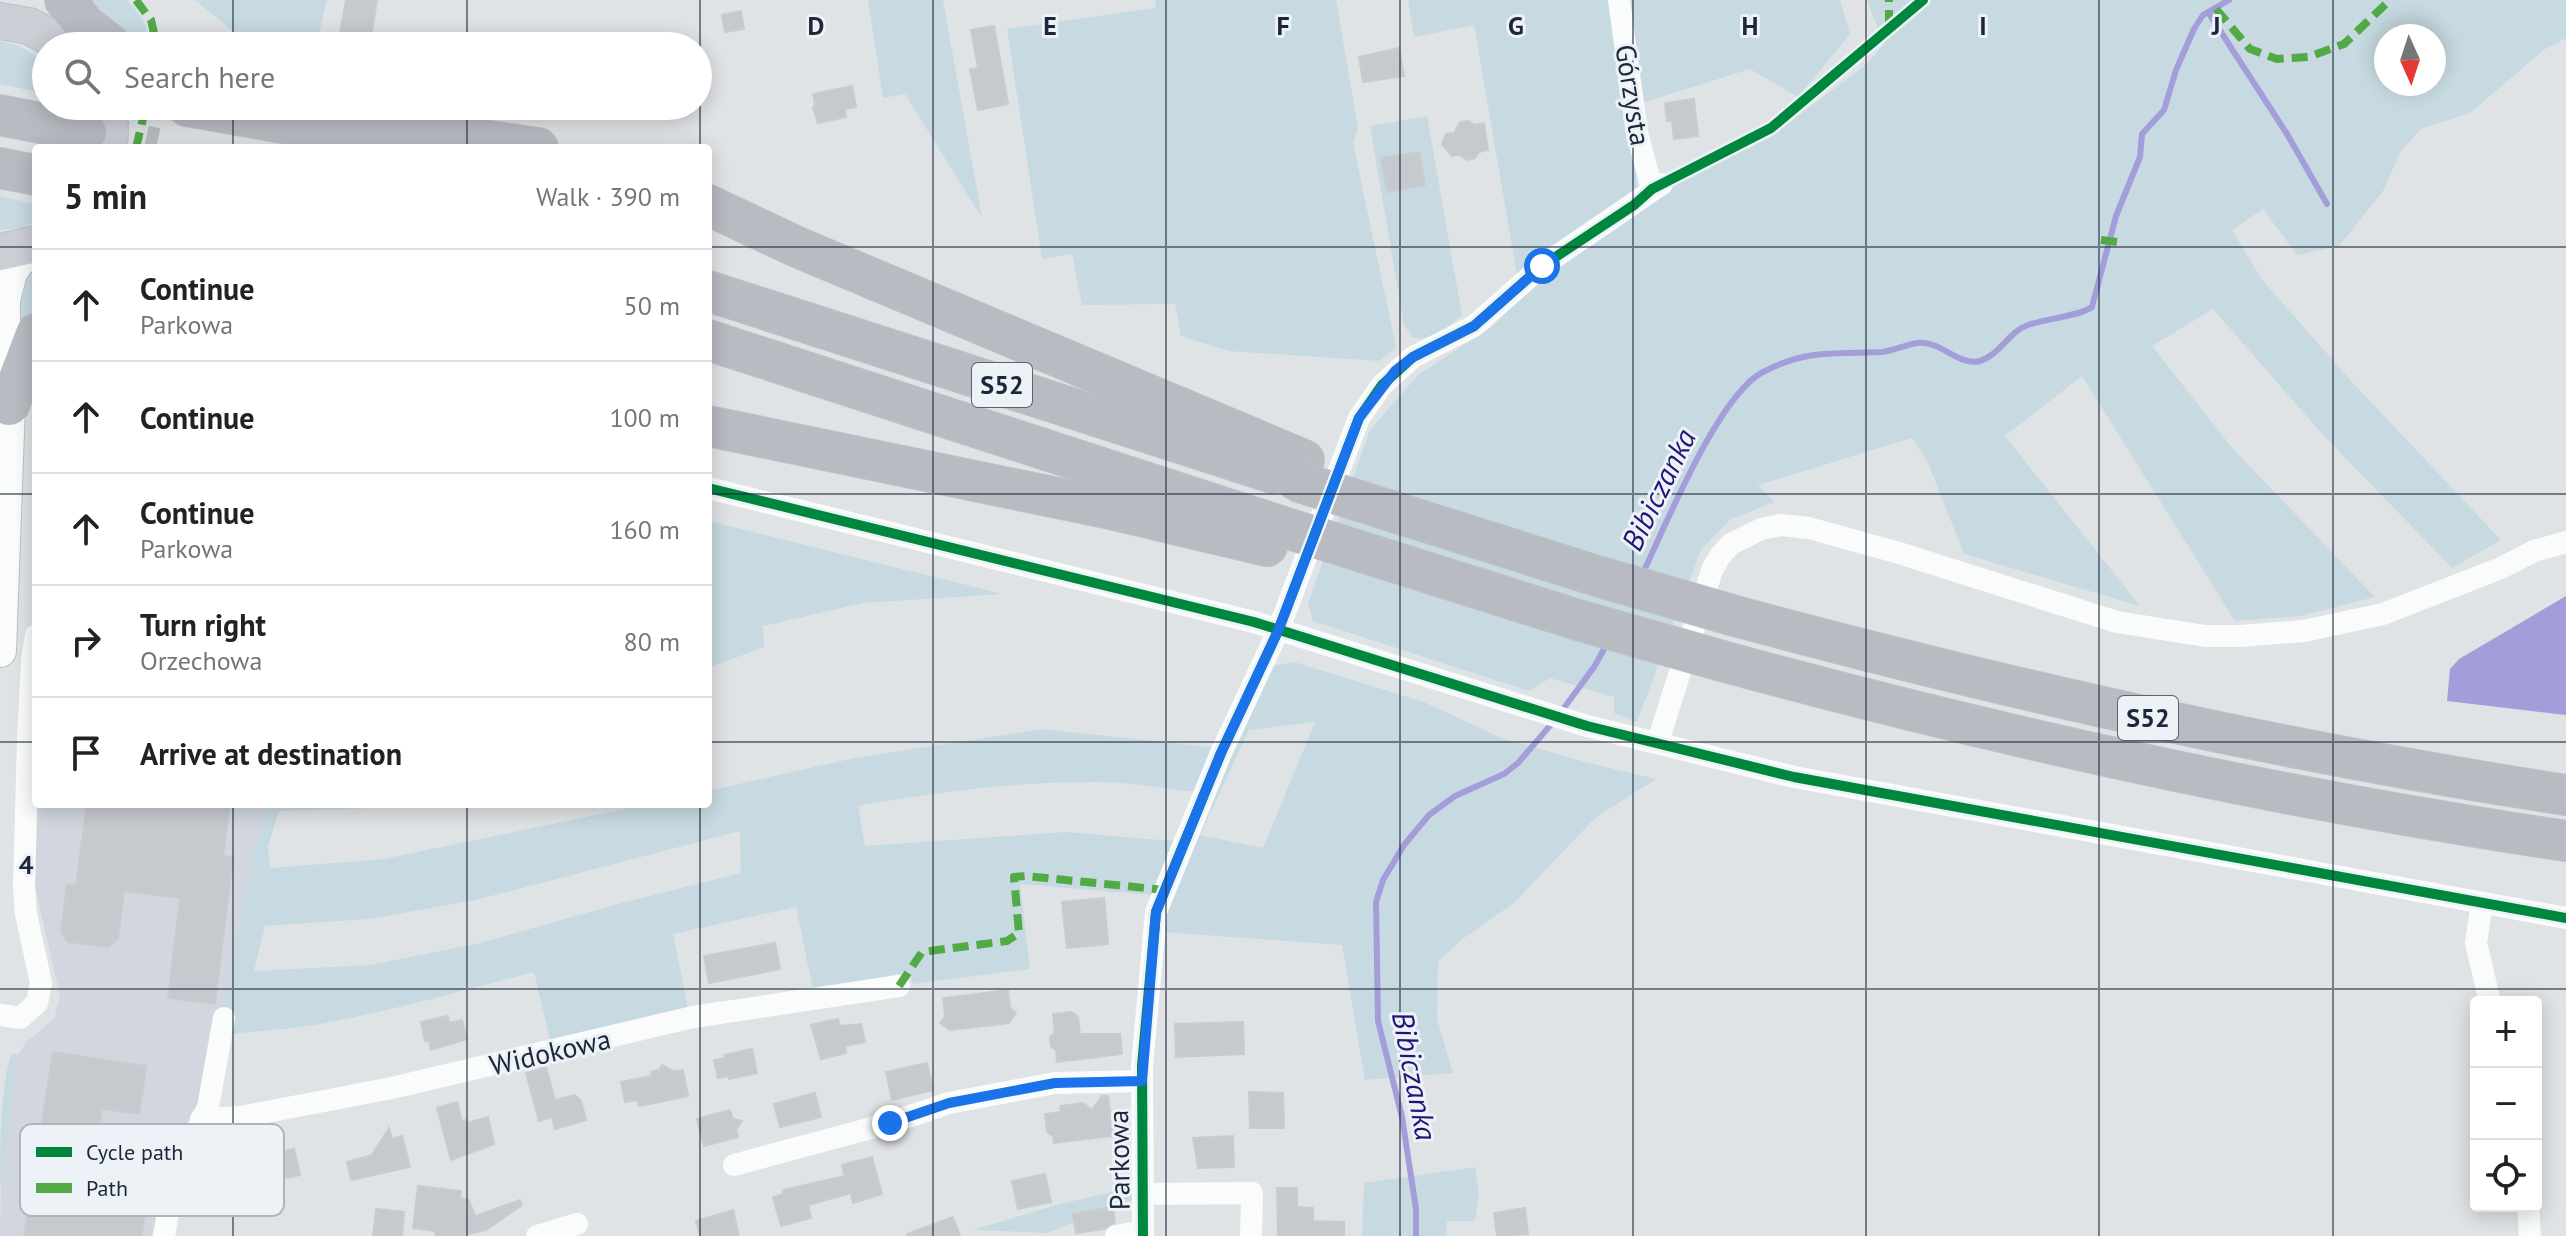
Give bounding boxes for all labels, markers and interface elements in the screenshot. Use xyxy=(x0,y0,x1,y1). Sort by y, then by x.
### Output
text: D xyxy=(808,9,824,42)
text: E xyxy=(1043,9,1057,42)
text: F xyxy=(1276,9,1290,42)
text: G xyxy=(1508,9,1524,42)
text: H xyxy=(1742,9,1758,42)
text: I xyxy=(1979,9,1987,42)
text: J xyxy=(2211,9,2220,42)
north arrow xyxy=(2374,24,2446,96)
search box xyxy=(32,32,712,120)
street label: Górzysta xyxy=(1607,42,1660,148)
icon: search xyxy=(60,54,104,98)
text: Search here xyxy=(124,57,275,96)
text: 5 min xyxy=(64,174,147,218)
text: Walk · 390 m xyxy=(536,180,680,213)
route start xyxy=(1524,248,1560,284)
text: Continue xyxy=(140,269,254,308)
icon: ahead xyxy=(64,283,108,327)
text: 50 m xyxy=(624,289,680,322)
text: Parkowa xyxy=(140,308,233,341)
road number: S52 xyxy=(972,363,1032,407)
icon: ahead xyxy=(64,395,108,439)
text: Continue xyxy=(140,398,254,437)
text: 100 m xyxy=(609,401,680,434)
water label: Bibiczanka xyxy=(1612,422,1704,557)
text: Continue xyxy=(140,493,254,532)
icon: ahead xyxy=(64,507,108,551)
text: 160 m xyxy=(609,513,680,546)
text: Parkowa xyxy=(140,532,233,565)
text: Turn right xyxy=(140,605,266,644)
icon: right xyxy=(64,619,108,663)
text: 80 m xyxy=(624,625,680,658)
text: Orzechowa xyxy=(140,644,262,677)
road number: S52 xyxy=(2118,696,2178,740)
icon: arrive xyxy=(64,731,108,775)
text: Arrive at destination xyxy=(140,734,402,773)
text: 4 xyxy=(19,848,34,881)
map controls xyxy=(2470,996,2542,1212)
button: + xyxy=(2470,996,2542,1068)
water label: Bibiczanka xyxy=(1384,1008,1447,1144)
street label: Widokowa xyxy=(486,1020,614,1083)
button: − xyxy=(2470,1068,2542,1140)
route end xyxy=(872,1105,908,1141)
street label: Parkowa xyxy=(1099,1110,1138,1210)
legend xyxy=(20,1124,284,1216)
text: Cycle path xyxy=(86,1138,183,1166)
button: locate xyxy=(2470,1140,2542,1212)
text: Path xyxy=(86,1174,128,1202)

